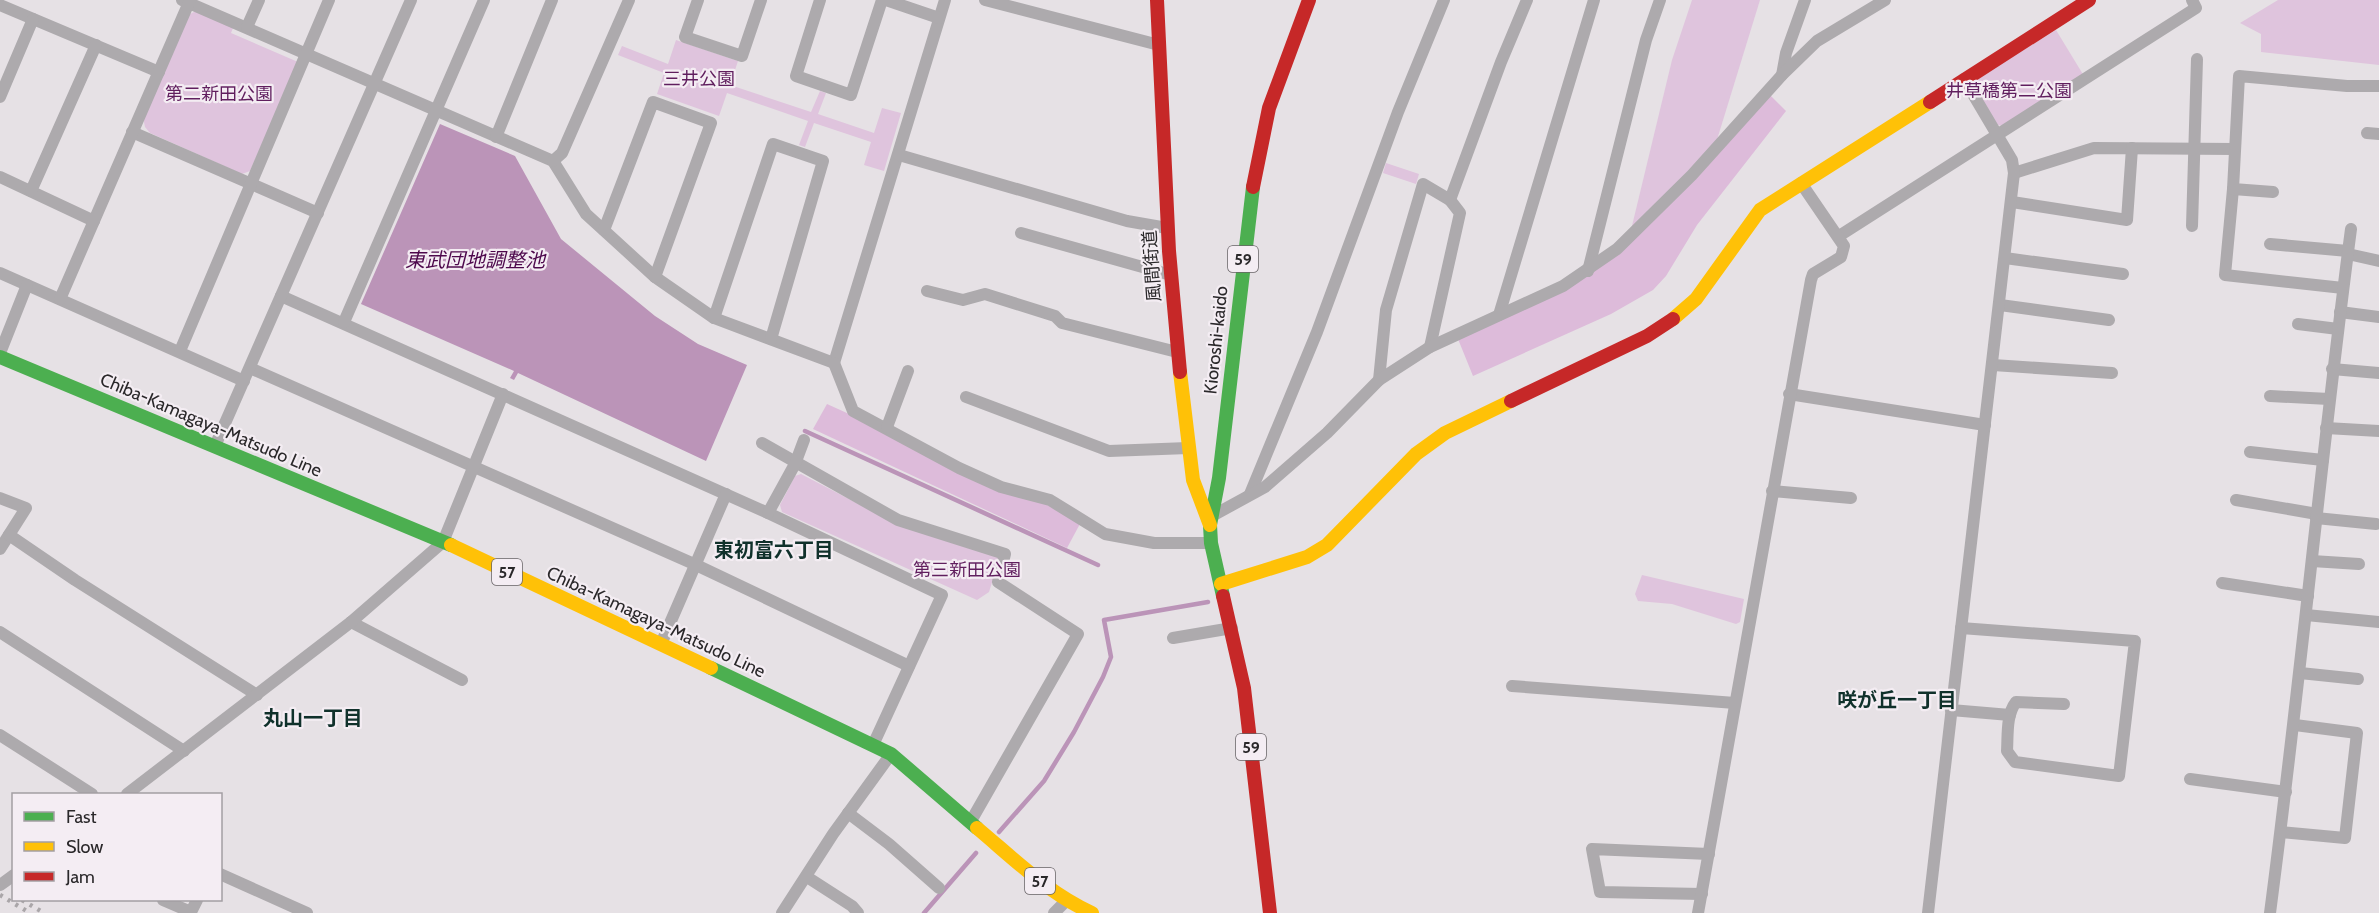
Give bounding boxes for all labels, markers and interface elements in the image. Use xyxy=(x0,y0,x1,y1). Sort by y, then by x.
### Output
park label: 三井公園 xyxy=(663,68,735,90)
park label: 井草橋第二公園 xyxy=(1946,80,2072,102)
park label: 第二新田公園 xyxy=(165,83,273,105)
street label: 風間街道 xyxy=(1139,229,1165,303)
road number: 59 xyxy=(1228,246,1258,272)
water label: 東武団地調整池 xyxy=(405,248,547,272)
street label: Kioroshi-kaido xyxy=(1199,285,1233,395)
street label: Chiba-Kamagaya-Matsudo Line xyxy=(97,368,325,482)
district label: 東初富六丁目 xyxy=(714,538,834,562)
road number: 57 xyxy=(492,559,522,585)
park label: 第三新田公園 xyxy=(913,559,1021,581)
street label: Chiba-Kamagaya-Matsudo Line xyxy=(543,562,769,682)
district label: 咲が丘一丁目 xyxy=(1837,688,1957,712)
district label: 丸山一丁目 xyxy=(263,706,363,730)
road number: 59 xyxy=(1236,734,1266,760)
legend xyxy=(12,793,222,901)
text: Fast xyxy=(66,806,97,828)
text: Slow xyxy=(66,836,103,858)
text: Jam xyxy=(65,866,95,888)
road number: 57 xyxy=(1025,868,1055,894)

